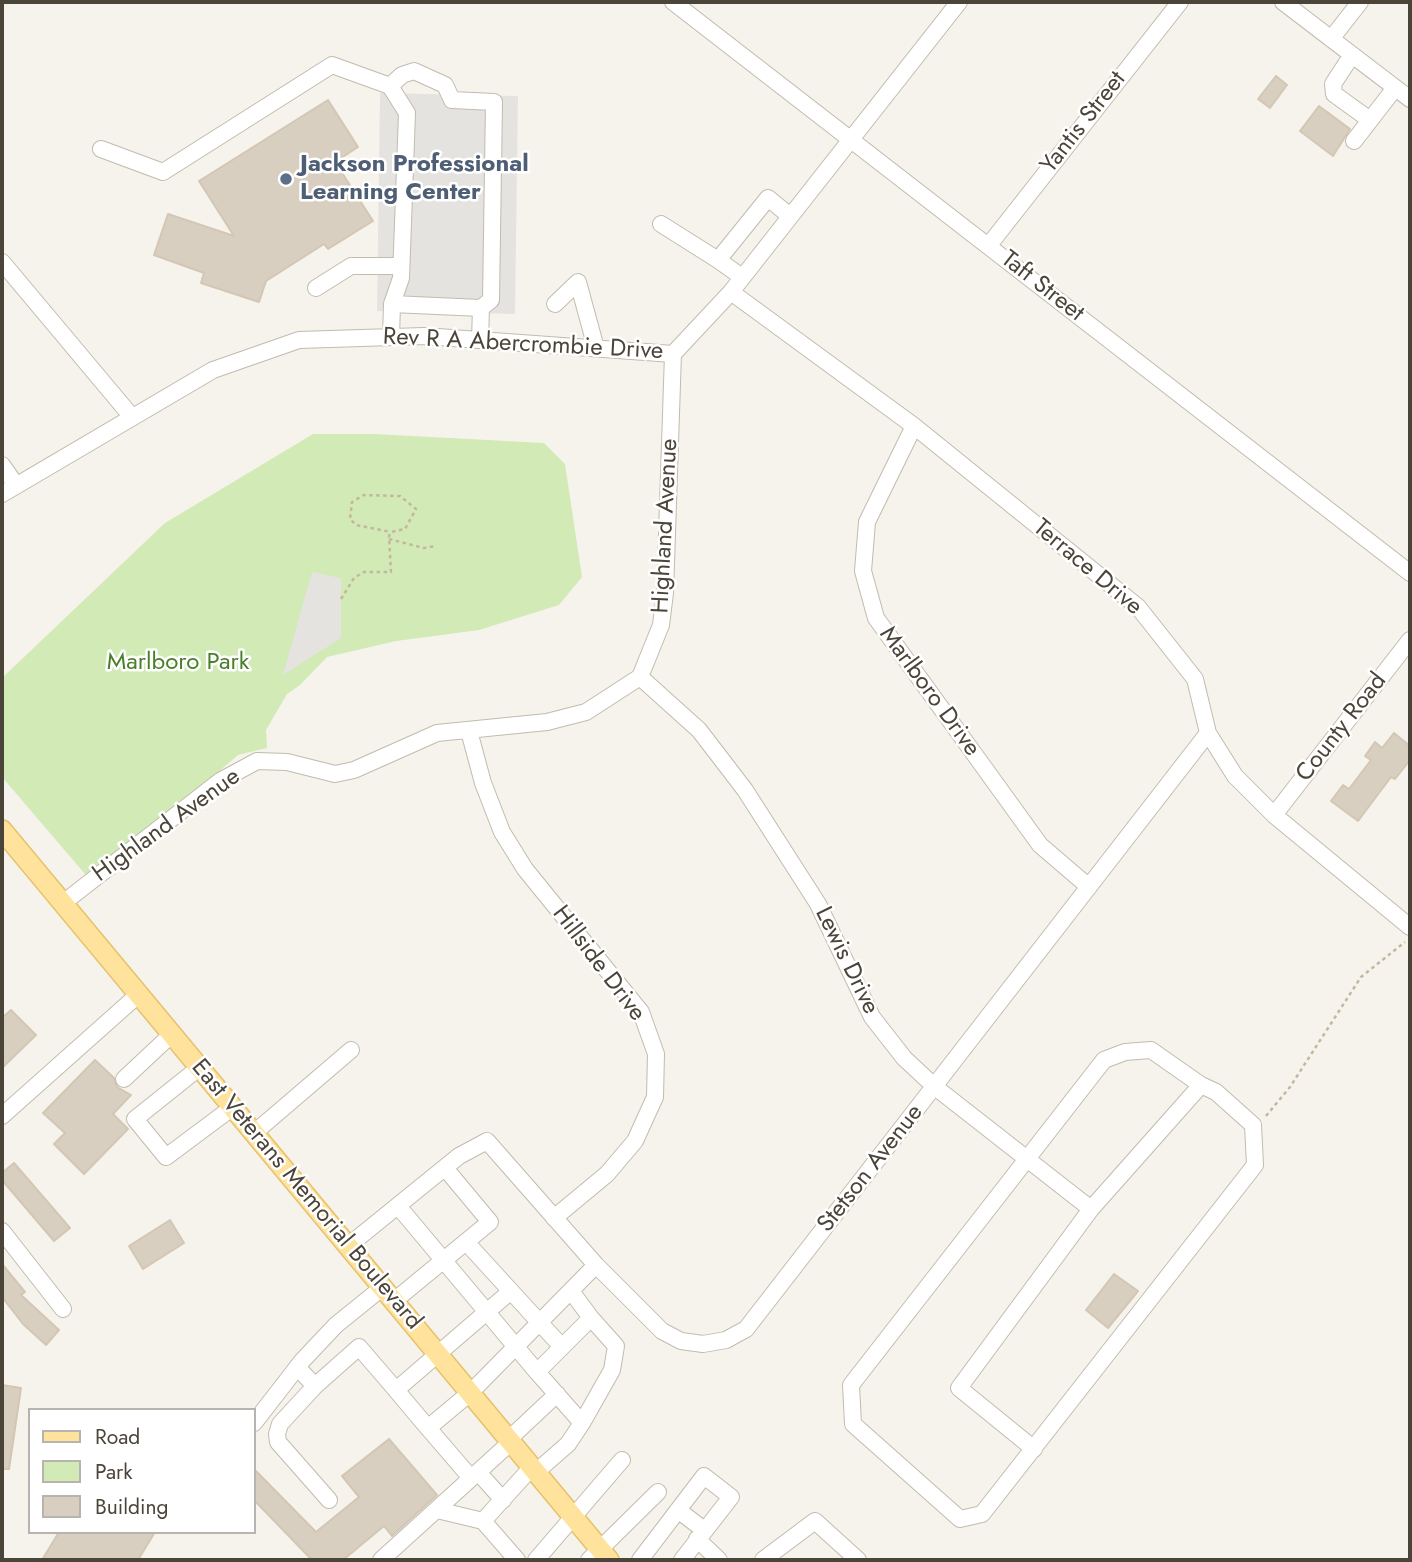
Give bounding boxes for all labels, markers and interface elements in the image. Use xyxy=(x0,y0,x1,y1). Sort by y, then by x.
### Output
street label: Yantis Street xyxy=(1035,66,1133,180)
place label: Jackson Professional Learning Center xyxy=(300,151,529,207)
marker: Jackson Professional Learning Center xyxy=(278,171,294,187)
street label: Taft Street xyxy=(995,246,1089,328)
street label: Rev R A Abercrombie Drive xyxy=(382,323,664,367)
street label: Highland Avenue xyxy=(647,438,685,614)
street label: Terrace Drive xyxy=(1027,514,1147,622)
street label: Marlboro Drive xyxy=(872,622,986,762)
park label: Marlboro Park xyxy=(107,649,249,677)
street label: County Road xyxy=(1291,668,1393,788)
street label: Highland Avenue xyxy=(88,763,246,889)
street label: Hillside Drive xyxy=(545,901,651,1027)
street label: Lewis Drive xyxy=(808,903,884,1019)
street label: East Veterans Memorial Boulevard xyxy=(184,1054,428,1336)
street label: Stetson Avenue xyxy=(812,1099,930,1239)
legend xyxy=(28,1408,256,1534)
text: Road xyxy=(95,1422,140,1452)
text: Park xyxy=(95,1457,132,1487)
text: Building xyxy=(95,1492,168,1522)

